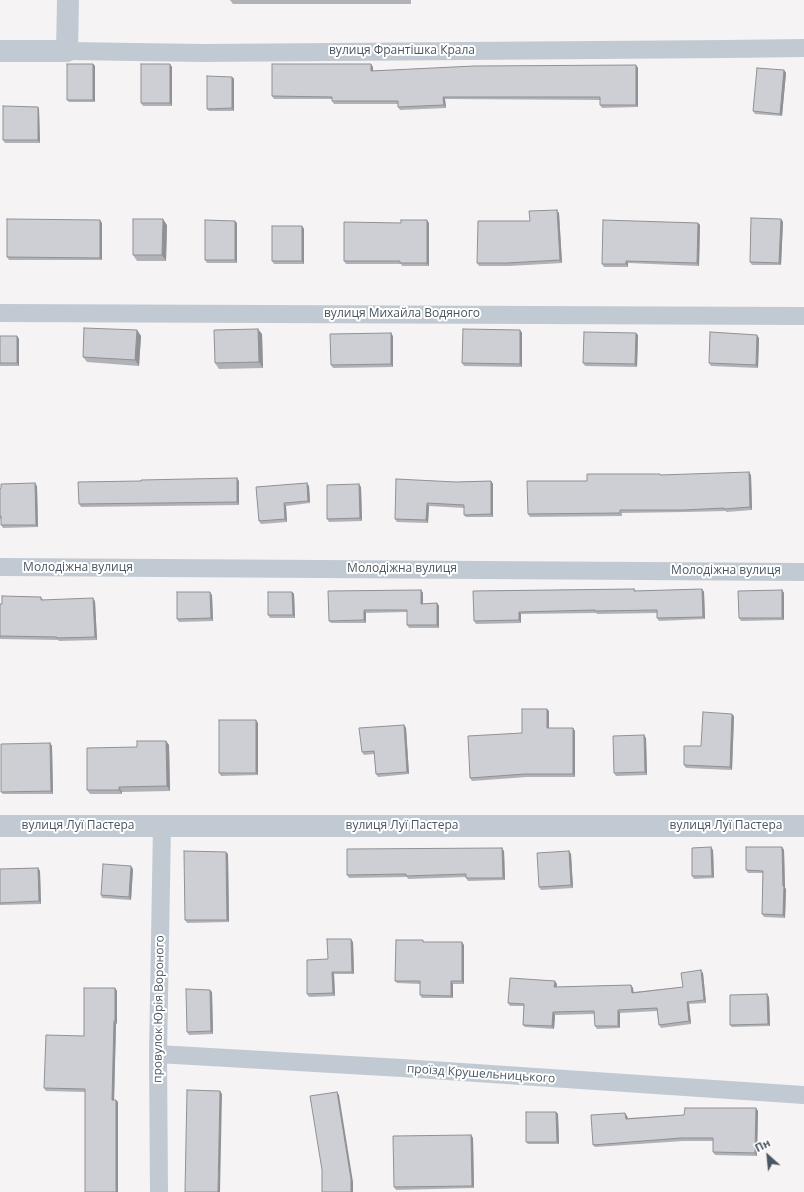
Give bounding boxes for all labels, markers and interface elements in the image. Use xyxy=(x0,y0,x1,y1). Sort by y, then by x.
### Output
street label: вулиця Франтішка Крала xyxy=(329,44,475,58)
street label: вулиця Михайла Водяного xyxy=(324,307,480,321)
street label: Молодіжна вулиця xyxy=(23,561,133,575)
street label: Молодіжна вулиця xyxy=(347,562,457,576)
street label: Молодіжна вулиця xyxy=(671,564,781,578)
street label: вулиця Луї Пастера xyxy=(22,819,134,833)
street label: вулиця Луї Пастера xyxy=(346,819,458,833)
street label: вулиця Луї Пастера xyxy=(670,819,782,833)
street label: провулок Юрія Вороного xyxy=(151,935,167,1083)
street label: проїзд Крушельницького xyxy=(406,1062,556,1086)
text: Пн xyxy=(752,1135,773,1155)
north arrow xyxy=(748,1136,788,1176)

